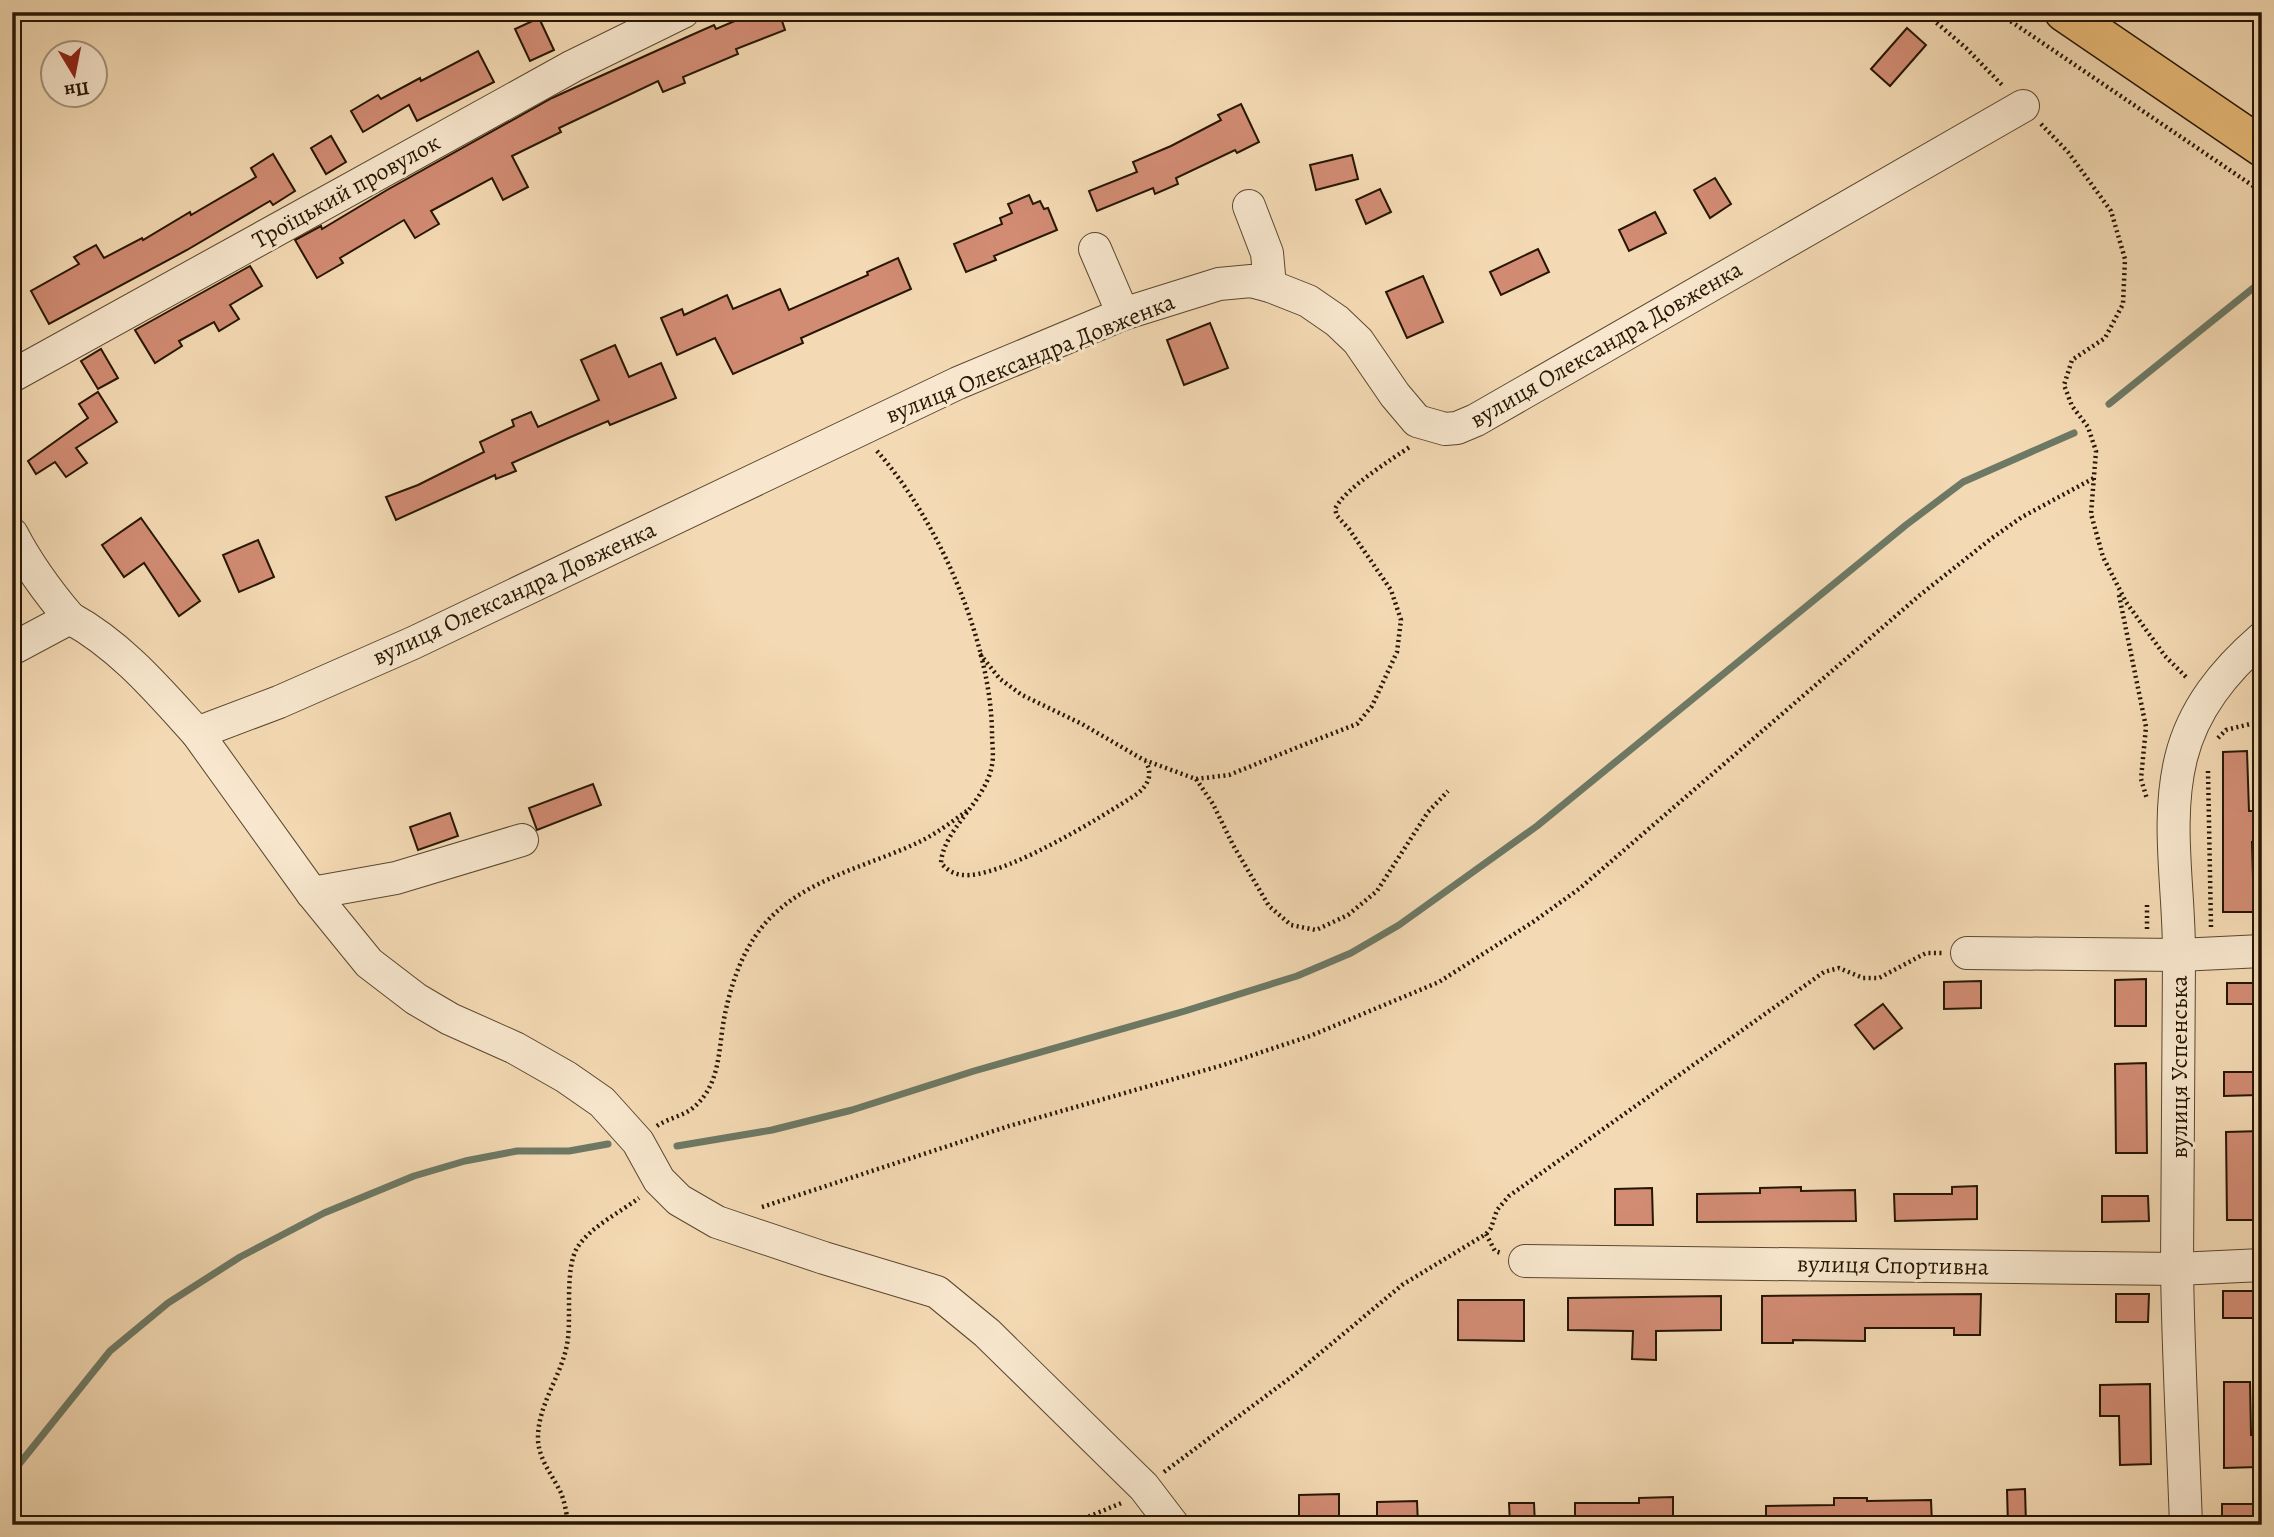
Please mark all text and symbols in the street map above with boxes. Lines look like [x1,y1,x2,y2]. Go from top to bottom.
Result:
north arrow [38,38,108,108]
text: Пн [62,75,91,105]
street label: Троїцький провулок [246,126,446,256]
street label: вулиця Олександра Довженка [1464,253,1748,435]
street label: вулиця Олександра Довженка [881,285,1179,431]
street label: вулиця Олександра Довженка [367,513,661,673]
street label: вулиця Успенська [2163,976,2195,1158]
street label: вулиця Спортивна [1797,1247,1989,1283]

